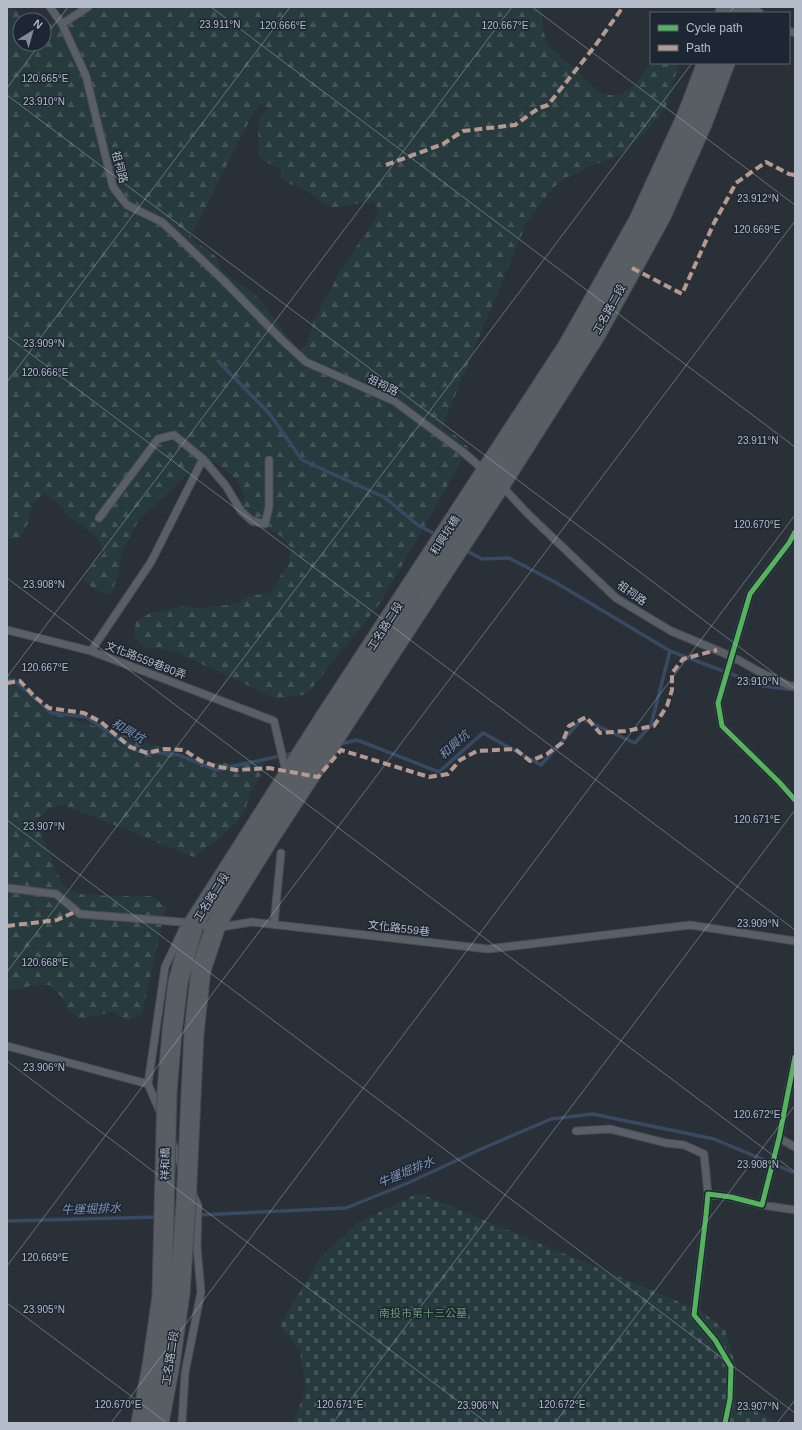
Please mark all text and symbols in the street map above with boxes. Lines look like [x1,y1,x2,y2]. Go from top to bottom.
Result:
north arrow [12,12,52,52]
legend [650,12,790,64]
text: N [31,17,45,31]
text: 23.911°N [199,19,241,30]
text: 120.666°E [260,20,307,31]
text: 120.667°E [482,20,529,31]
text: Cycle path [686,21,743,35]
text: Path [686,41,711,55]
text: 120.665°E [22,73,69,84]
text: 23.910°N [23,96,65,107]
street label: 祖祠路 [110,150,130,184]
text: 23.912°N [737,193,779,204]
text: 120.669°E [734,224,781,235]
street label: 工名路二段 [590,282,628,336]
text: 23.909°N [23,338,65,349]
text: 120.666°E [22,367,69,378]
street label: 祖祠路 [366,372,400,398]
text: 23.911°N [737,435,779,446]
street label: 和興坑橋 [428,513,462,557]
text: 120.670°E [734,519,781,530]
text: 23.908°N [23,579,65,590]
street label: 祖祠路 [615,579,649,607]
street label: 工名路二段 [365,600,405,652]
street label: 文化路559巷80弄 [104,639,188,681]
text: 120.667°E [22,662,69,673]
text: 23.910°N [737,676,779,687]
water label: 和興坑 [109,716,149,747]
water label: 和興坑 [436,726,474,762]
text: 120.671°E [734,814,781,825]
text: 23.907°N [23,821,65,832]
street label: 工名路二段 [191,870,231,924]
street label: 文化路559巷 [367,918,431,938]
text: 23.909°N [737,918,779,929]
text: 120.668°E [22,957,69,968]
text: 23.906°N [23,1062,65,1073]
text: 120.672°E [734,1109,781,1120]
street label: 祥和橋 [159,1147,171,1181]
water label: 牛運堀排水 [376,1153,437,1190]
text: 23.908°N [737,1159,779,1170]
water label: 牛運堀排水 [61,1201,122,1217]
text: 120.669°E [22,1252,69,1263]
text: 23.905°N [23,1304,65,1315]
park label: 南投市第十三公墓 [379,1307,467,1319]
street label: 工名路二段 [160,1330,180,1386]
text: 120.670°E [95,1399,142,1410]
text: 120.671°E [317,1399,364,1410]
text: 120.672°E [539,1399,586,1410]
text: 23.906°N [457,1400,499,1411]
text: 23.907°N [737,1401,779,1412]

